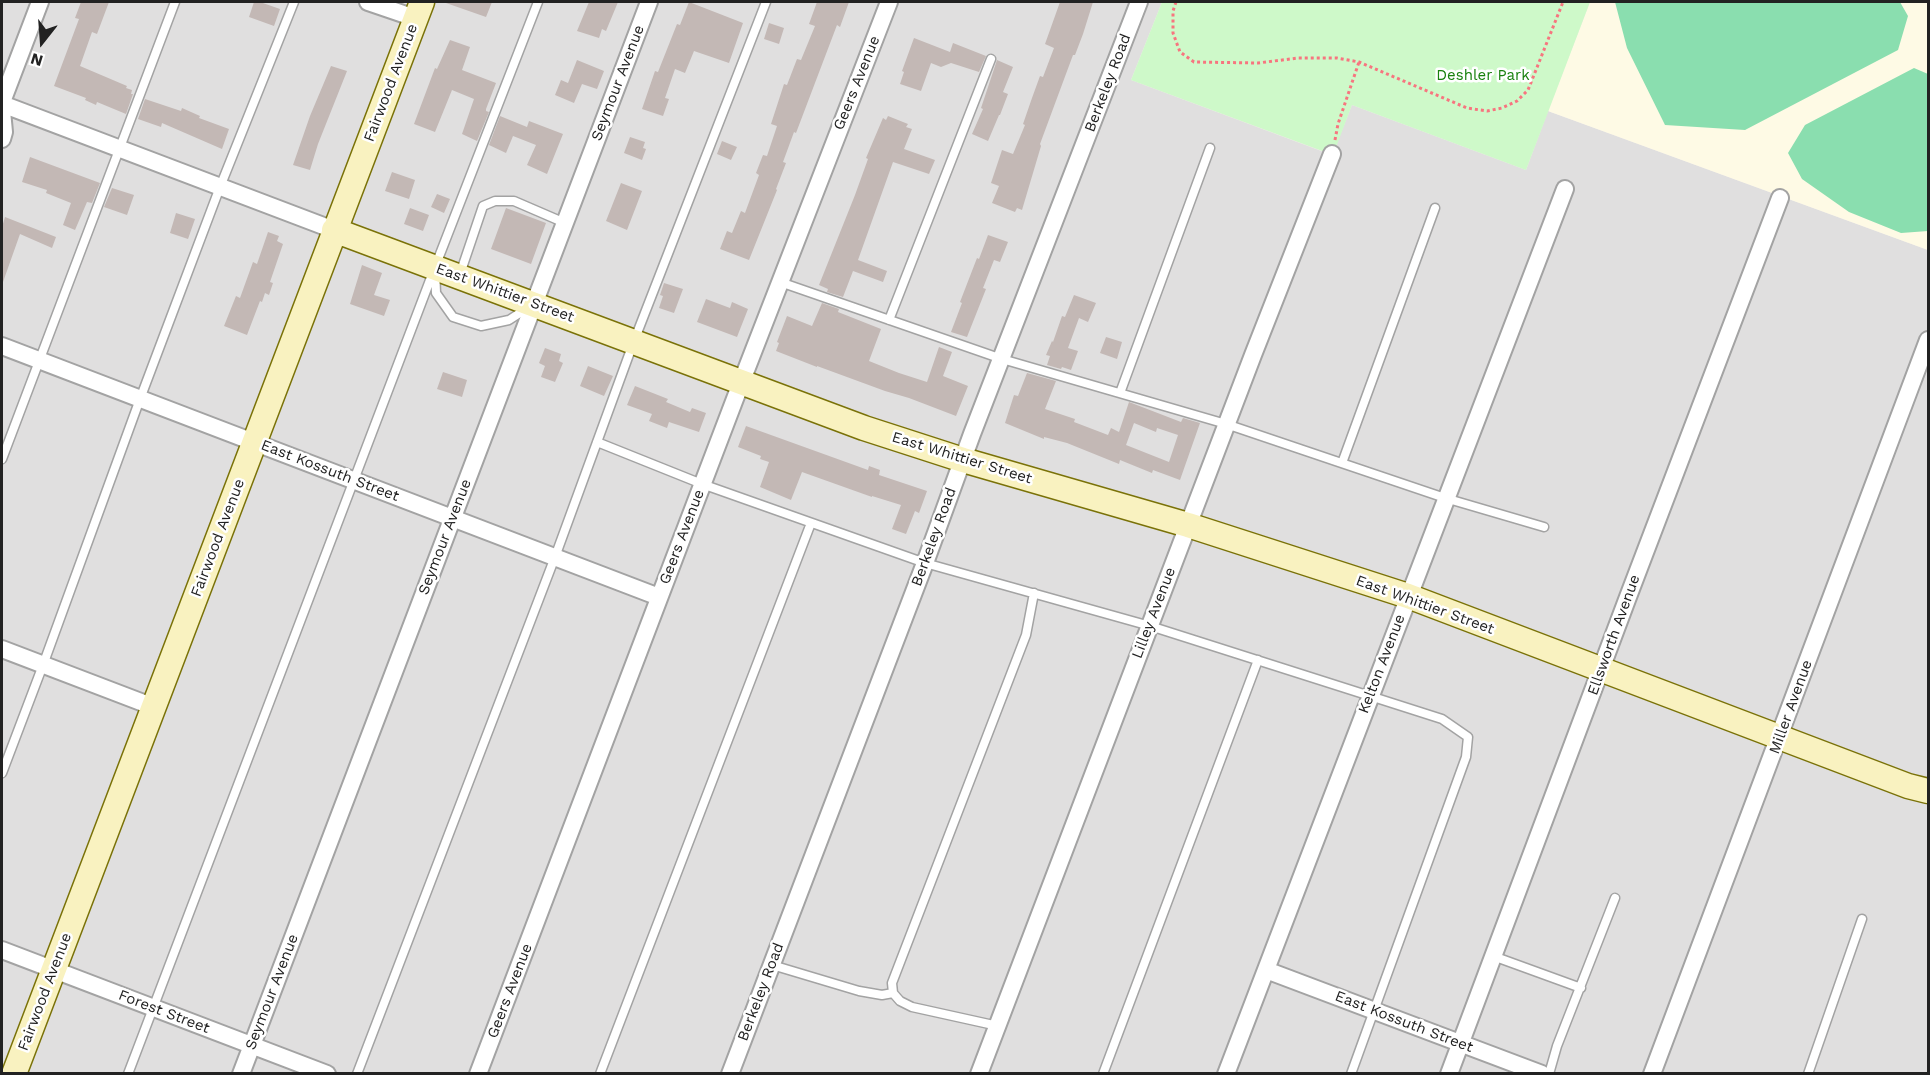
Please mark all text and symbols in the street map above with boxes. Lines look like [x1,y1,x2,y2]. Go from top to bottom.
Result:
north arrow [12,12,72,72]
street label: Fairwood Avenue [360,21,422,145]
street label: Seymour Avenue [588,23,648,143]
street label: Berkeley Road [1081,31,1135,135]
street label: Geers Avenue [830,33,884,133]
text: N [28,49,45,71]
park label: Deshler Park [1436,67,1530,85]
street label: East Whittier Street [433,260,577,326]
street label: East Whittier Street [890,428,1034,488]
street label: East Kossuth Street [258,436,402,506]
street label: Fairwood Avenue [187,476,249,600]
street label: Seymour Avenue [415,477,475,597]
street label: Berkeley Road [908,485,960,589]
street label: Geers Avenue [656,487,708,587]
street label: Lilley Avenue [1128,565,1180,661]
street label: East Whittier Street [1353,572,1497,638]
street label: Ellsworth Avenue [1584,572,1644,698]
street label: Kelton Avenue [1355,612,1409,716]
street label: Miller Avenue [1766,657,1816,757]
street label: Fairwood Avenue [14,930,76,1054]
street label: Seymour Avenue [242,932,302,1052]
street label: Berkeley Road [734,940,788,1044]
street label: Geers Avenue [484,941,536,1041]
street label: Forest Street [116,986,212,1038]
street label: East Kossuth Street [1332,987,1476,1057]

